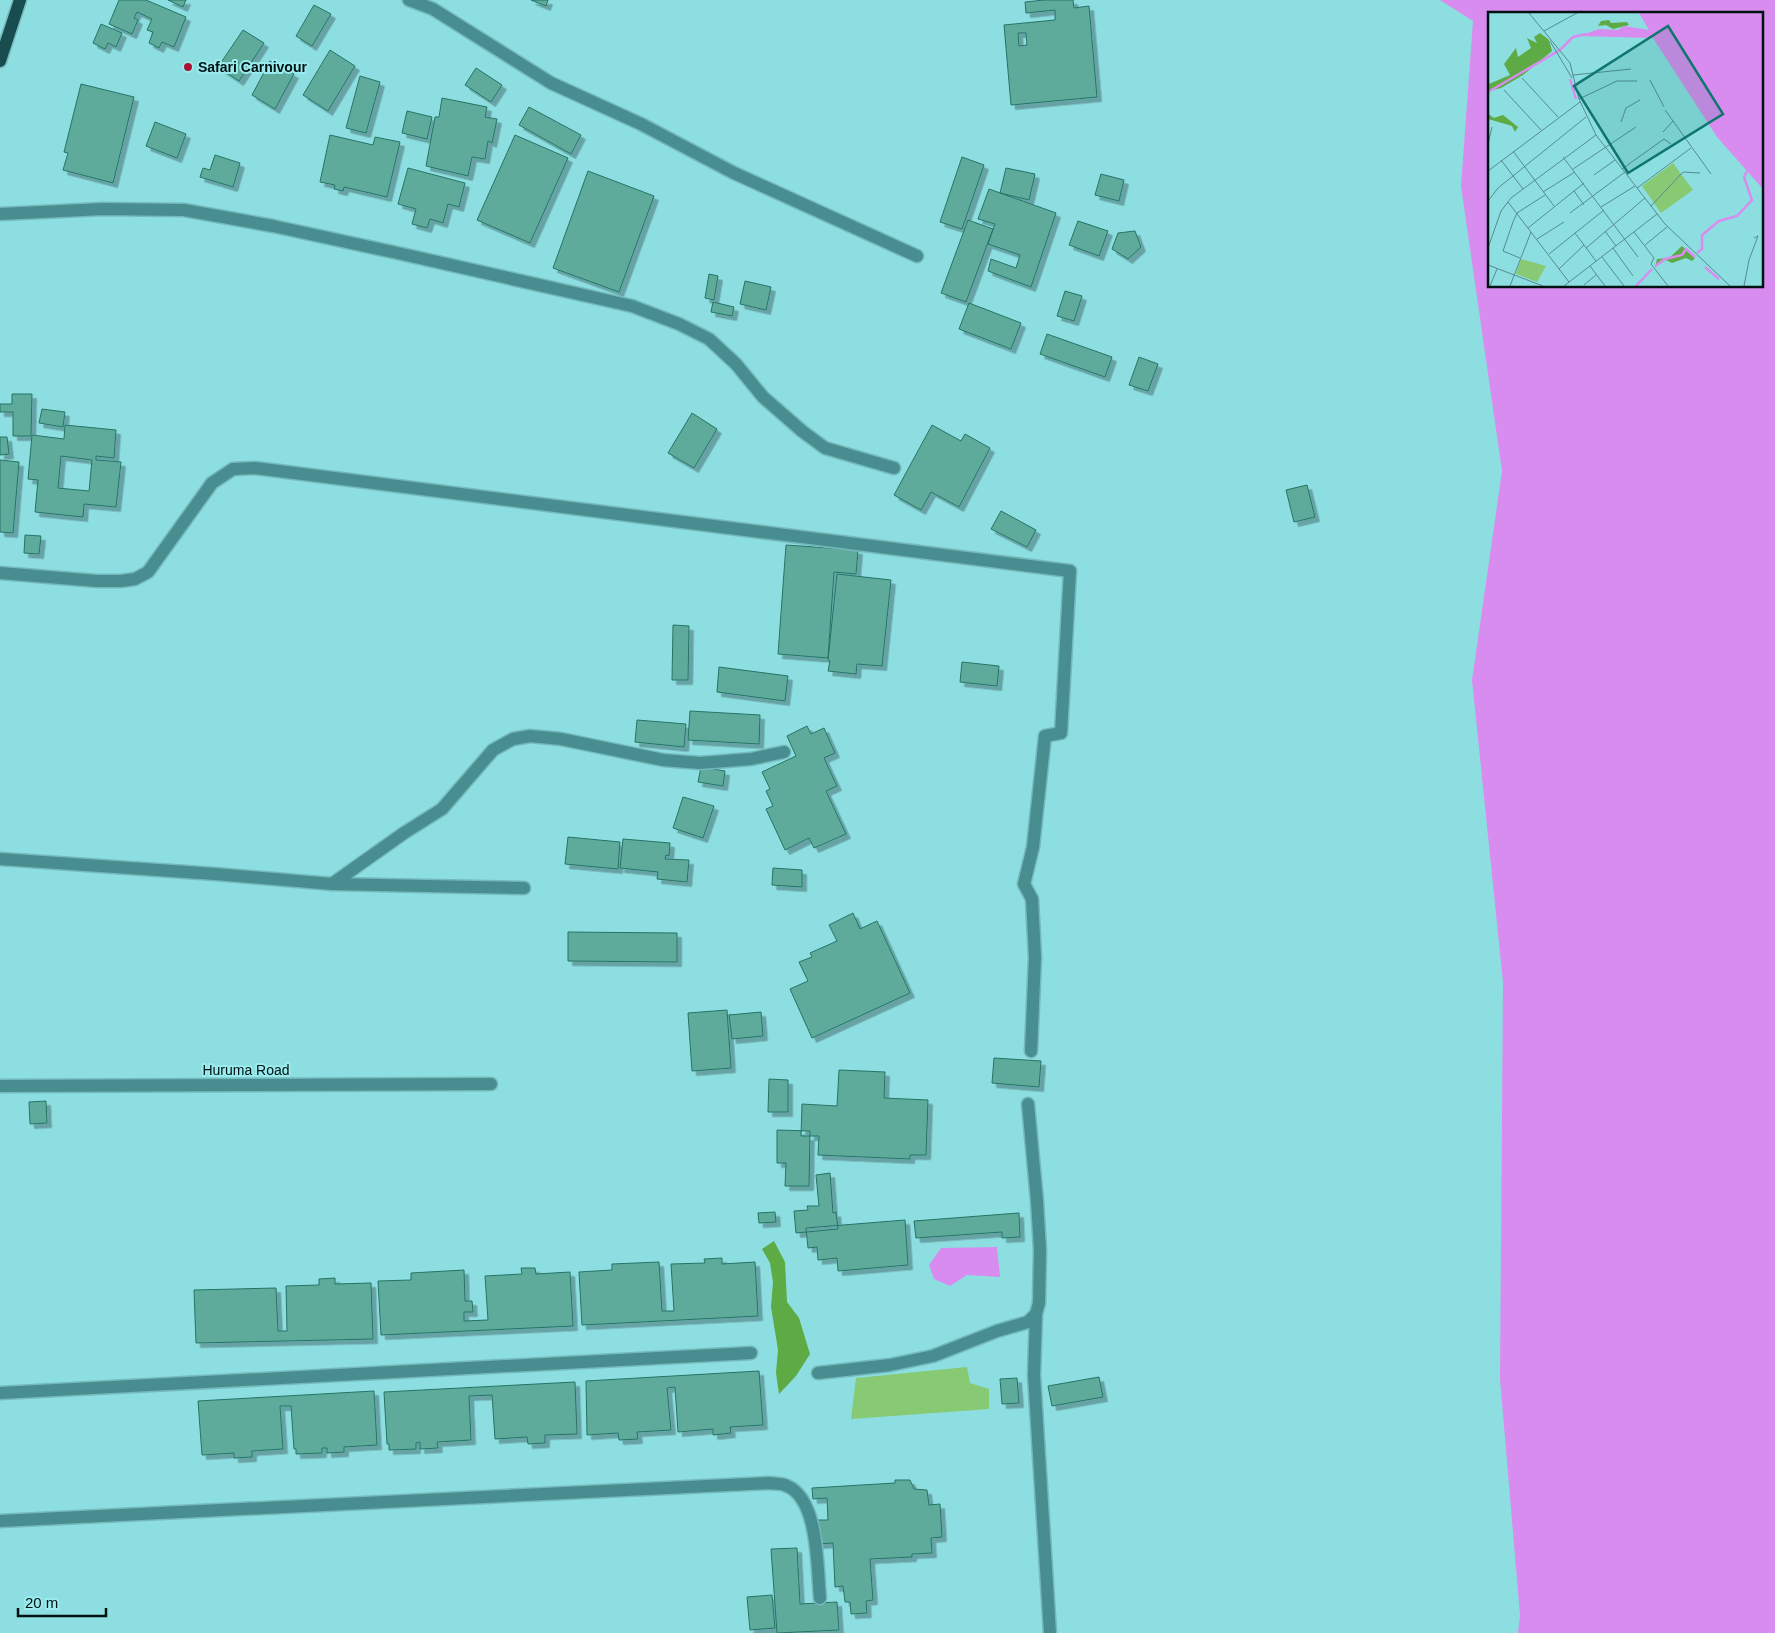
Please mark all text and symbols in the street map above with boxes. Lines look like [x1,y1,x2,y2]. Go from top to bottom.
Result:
inset map [1488,12,1762,288]
place label: Safari Carnivour [198,59,307,75]
marker: Safari Carnivour [182,61,194,73]
street label: Huruma Road [202,1062,290,1078]
scale bar [18,1586,105,1618]
text: 20 m [25,1594,58,1611]

